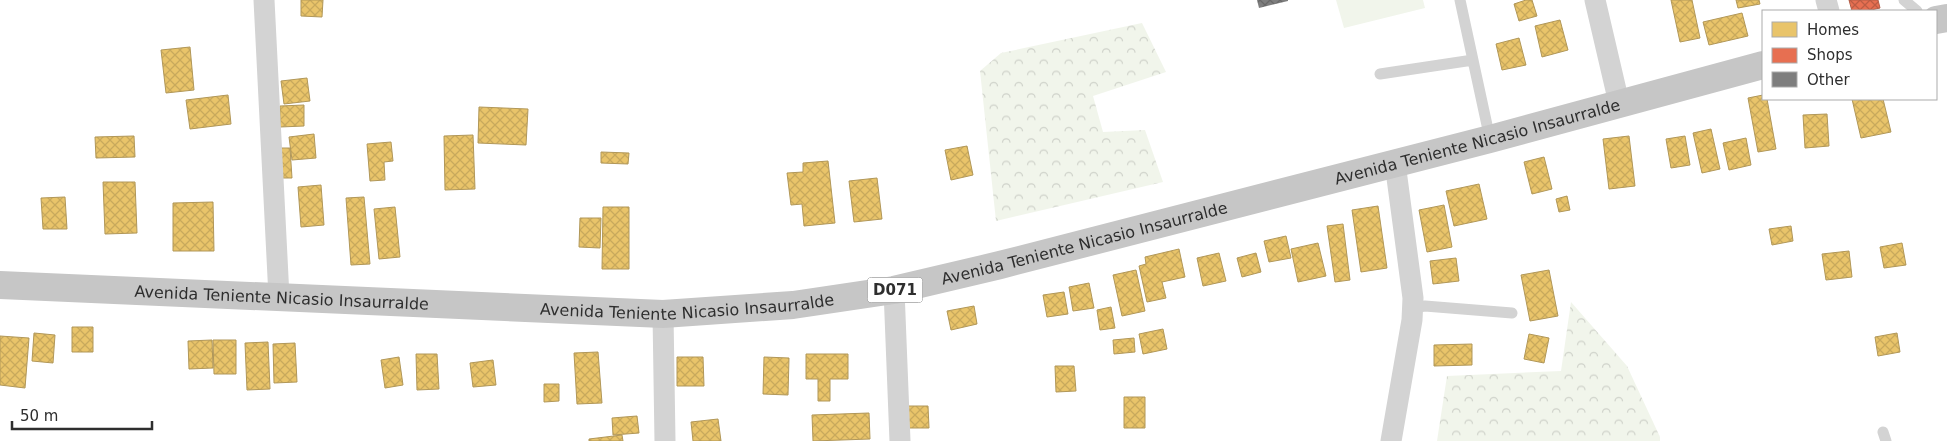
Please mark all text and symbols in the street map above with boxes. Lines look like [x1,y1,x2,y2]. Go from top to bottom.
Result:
legend [1762,10,1937,100]
text: Homes [1807,21,1859,39]
text: Shops [1807,46,1853,64]
text: Other [1807,71,1850,89]
street label: Avenida Teniente Nicasio Insaurralde [1333,95,1622,189]
street label: Avenida Teniente Nicasio Insaurralde [939,198,1229,289]
road number: D071 [868,278,922,302]
street label: Avenida Teniente Nicasio Insaurralde [134,282,429,314]
street label: Avenida Teniente Nicasio Insaurralde [540,290,835,324]
scale bar [12,398,152,430]
text: 50 m [20,407,58,425]

